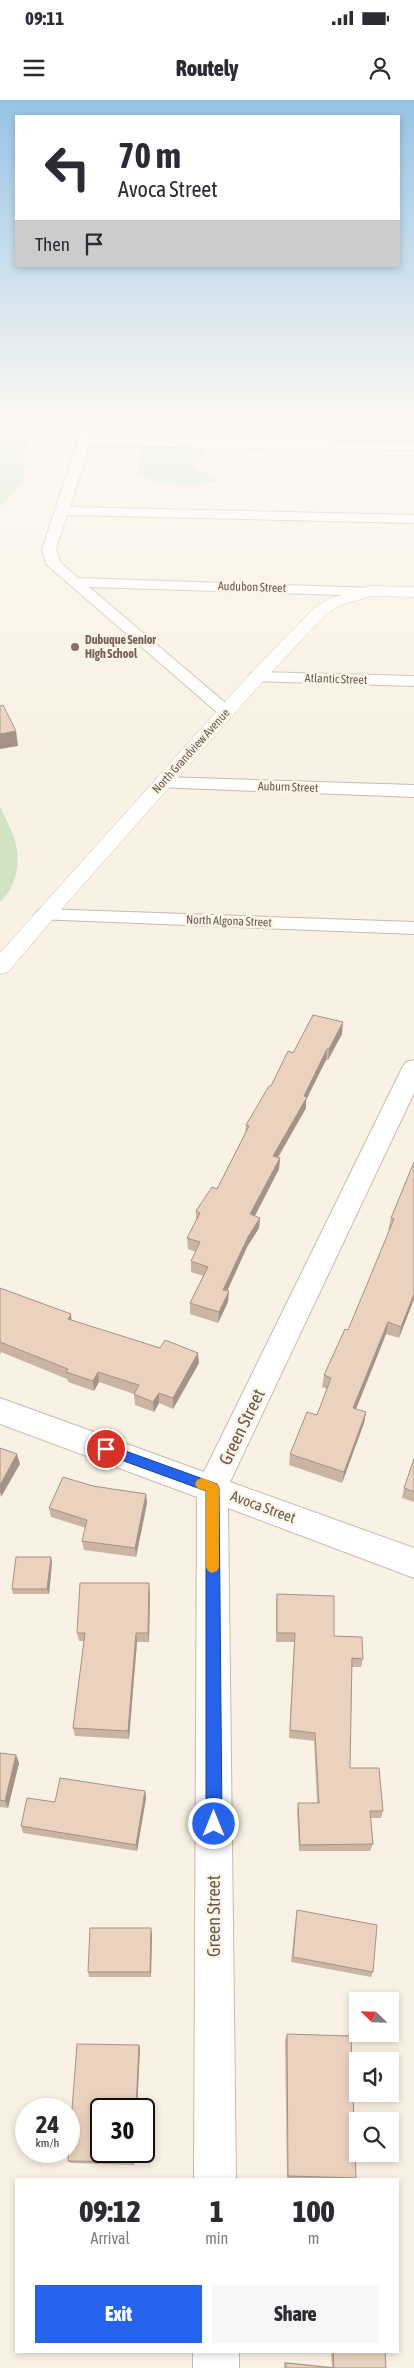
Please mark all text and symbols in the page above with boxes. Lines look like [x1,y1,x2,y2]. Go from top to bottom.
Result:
text: 09:11 [25,7,64,29]
icon: menu [20,54,48,82]
icon: person [366,54,394,82]
text: Routely [176,55,238,81]
icon: left [35,135,100,200]
text: 70 m [118,135,181,175]
text: Avoca Street [118,176,218,202]
icon: arrive [80,230,108,258]
text: Then [35,233,70,255]
street label: Audubon Street [218,579,287,595]
place label: Dubuque Senior High School [85,633,156,661]
marker: Dubuque Senior High School [69,641,81,653]
street label: Atlantic Street [305,671,368,687]
street label: North Grandview Avenue [149,706,233,796]
street label: Auburn Street [258,779,319,795]
street label: North Algona Street [186,913,273,930]
street label: Green Street [214,1385,269,1468]
pin [85,1428,127,1470]
icon: arrive [92,1435,120,1463]
street label: Avoca Street [228,1487,298,1526]
position arrow [187,1797,239,1849]
street label: Green Street [203,1875,224,1957]
north arrow [349,1992,399,2042]
map controls [349,1992,399,2162]
button: sound [349,2052,399,2102]
speed limit sign: 30 [90,2098,155,2163]
text: 24 [36,2110,59,2138]
button: search [349,2112,399,2162]
text: km/h [36,2136,59,2150]
text: 09:12 [79,2194,141,2228]
text: 1 [210,2194,224,2228]
text: 100 [292,2194,335,2228]
text: Arrival [91,2229,130,2247]
text: min [205,2229,228,2247]
text: m [308,2229,319,2247]
button: Exit [35,2285,202,2343]
button: Share [212,2285,379,2343]

